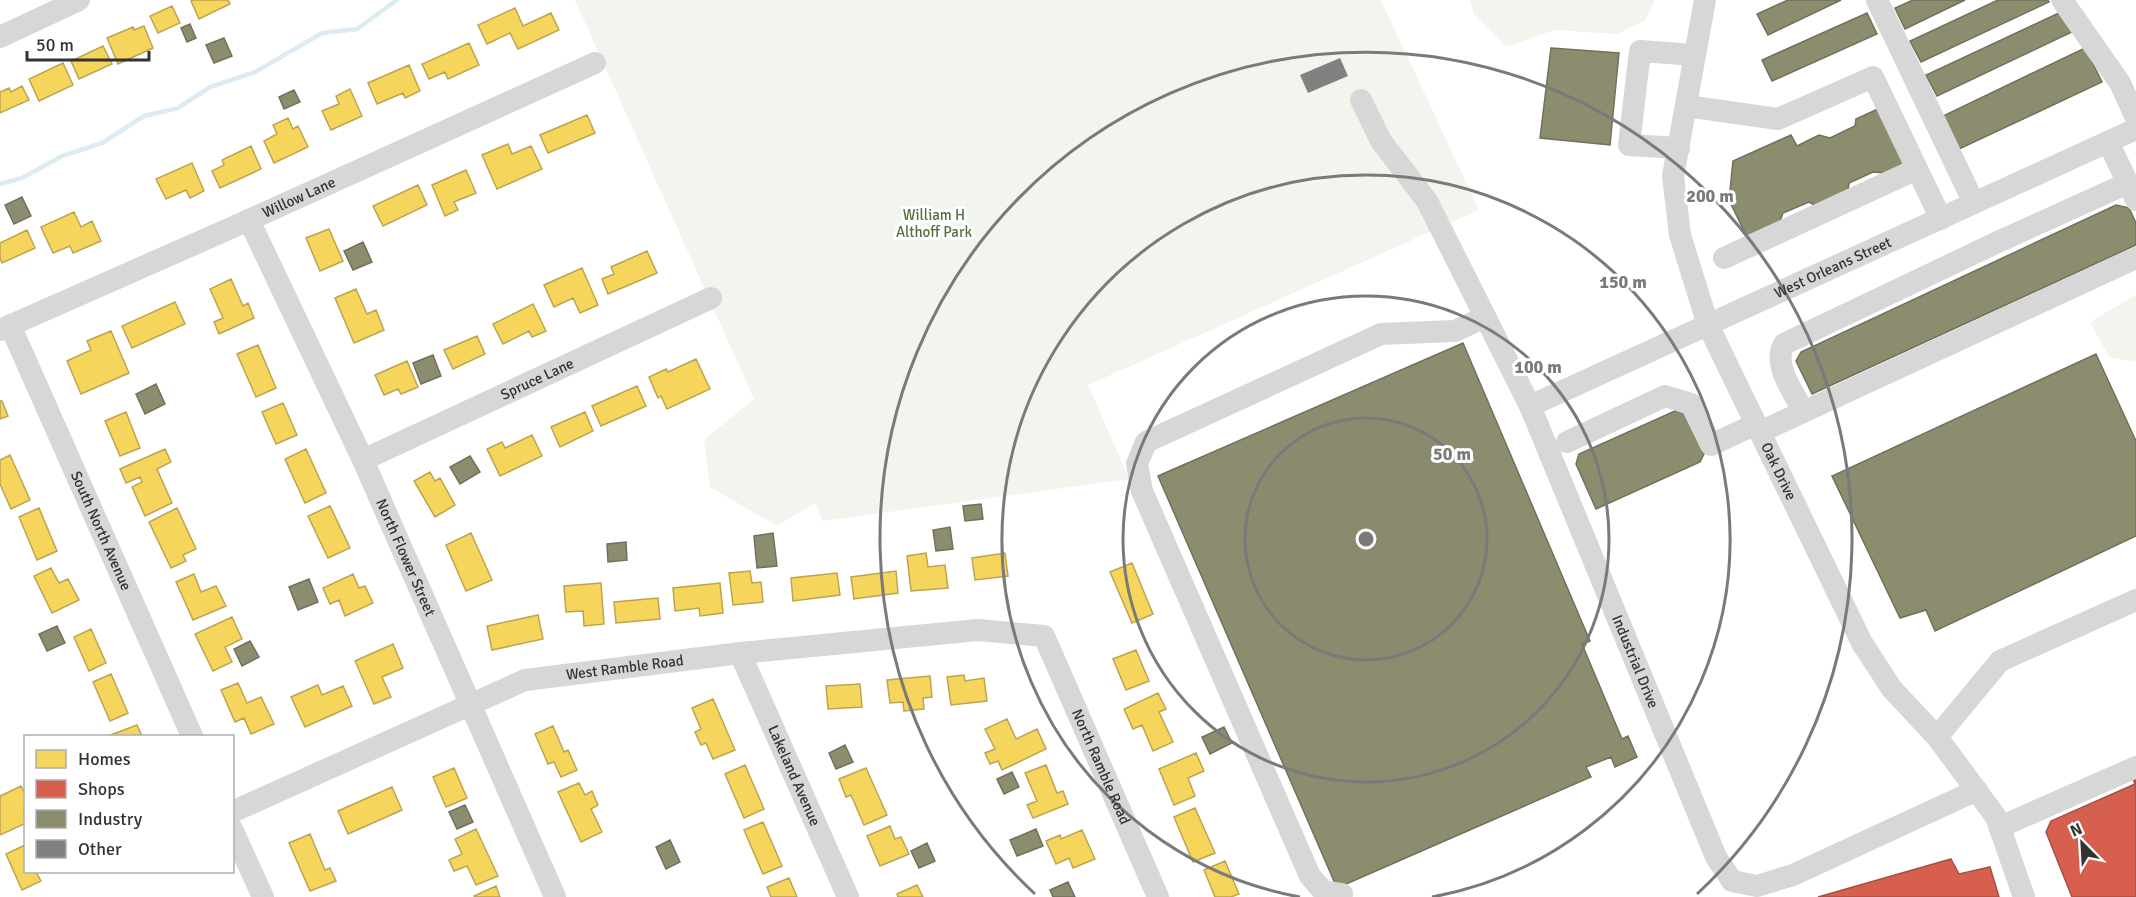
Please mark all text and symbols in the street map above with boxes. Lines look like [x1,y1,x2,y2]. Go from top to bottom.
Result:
scale bar [27,24,148,62]
text: 50 m [36,34,74,56]
street label: Willow Lane [260,173,338,222]
text: 200 m [1686,185,1734,207]
park label: William H Althoff Park [896,206,972,241]
street label: West Orleans Street [1771,233,1894,302]
text: 150 m [1599,271,1647,293]
street label: Spruce Lane [498,354,577,404]
text: 100 m [1514,356,1562,378]
street label: Oak Drive [1757,440,1800,503]
text: 50 m [1433,443,1471,465]
street label: South North Avenue [67,468,135,593]
street label: North Flower Street [372,496,439,619]
centre of rings [1356,529,1376,549]
street label: Industrial Drive [1608,612,1663,711]
street label: West Ramble Road [565,651,685,684]
street label: North Ramble Road [1068,706,1134,827]
street label: Lakeland Avenue [764,722,824,829]
legend [24,735,234,873]
text: Homes [78,748,131,770]
text: Shops [78,778,125,800]
text: Industry [78,808,143,830]
north arrow [2052,813,2112,873]
text: N [2067,819,2085,842]
text: Other [78,838,122,860]

